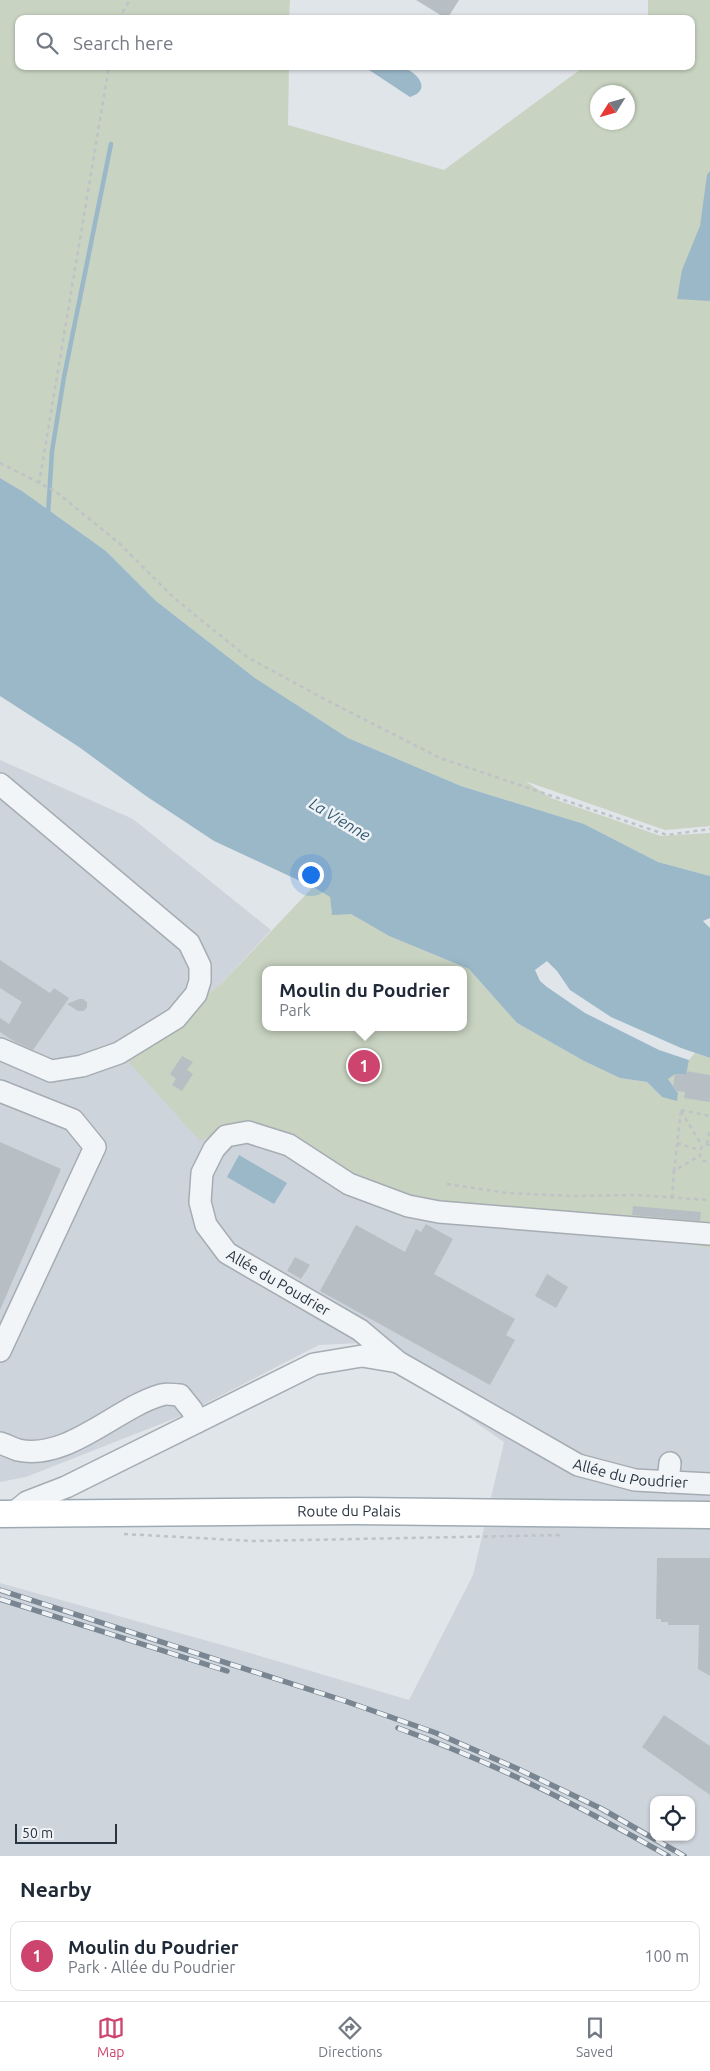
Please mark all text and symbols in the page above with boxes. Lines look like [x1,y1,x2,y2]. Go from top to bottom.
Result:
search box [15,15,695,70]
icon: search [33,29,61,57]
text: Search here [73,32,173,54]
north arrow [590,85,635,130]
water label: La Vienne [306,794,374,844]
your location [298,862,324,888]
popup [262,966,467,1031]
text: Moulin du Poudrier [279,979,450,1001]
text: Park [279,1001,311,1019]
pin: 1 [348,1047,380,1085]
street label: Allée du Poudrier [224,1246,334,1319]
street label: Allée du Poudrier [571,1455,689,1491]
street label: Route du Palais [297,1502,401,1520]
map controls [650,1796,695,1841]
button: locate [650,1796,695,1841]
scale bar [15,1821,118,1844]
text: 50 m [22,1825,53,1841]
text: Nearby [20,1877,91,1901]
text: Moulin du Poudrier [68,1936,239,1958]
text: 1 [32,1947,42,1965]
text: 100 m [644,1947,689,1965]
text: Park · Allée du Poudrier [68,1958,235,1976]
tab: Map [97,2014,125,2060]
tab: Directions [318,2014,382,2060]
tab: Saved [576,2014,613,2060]

